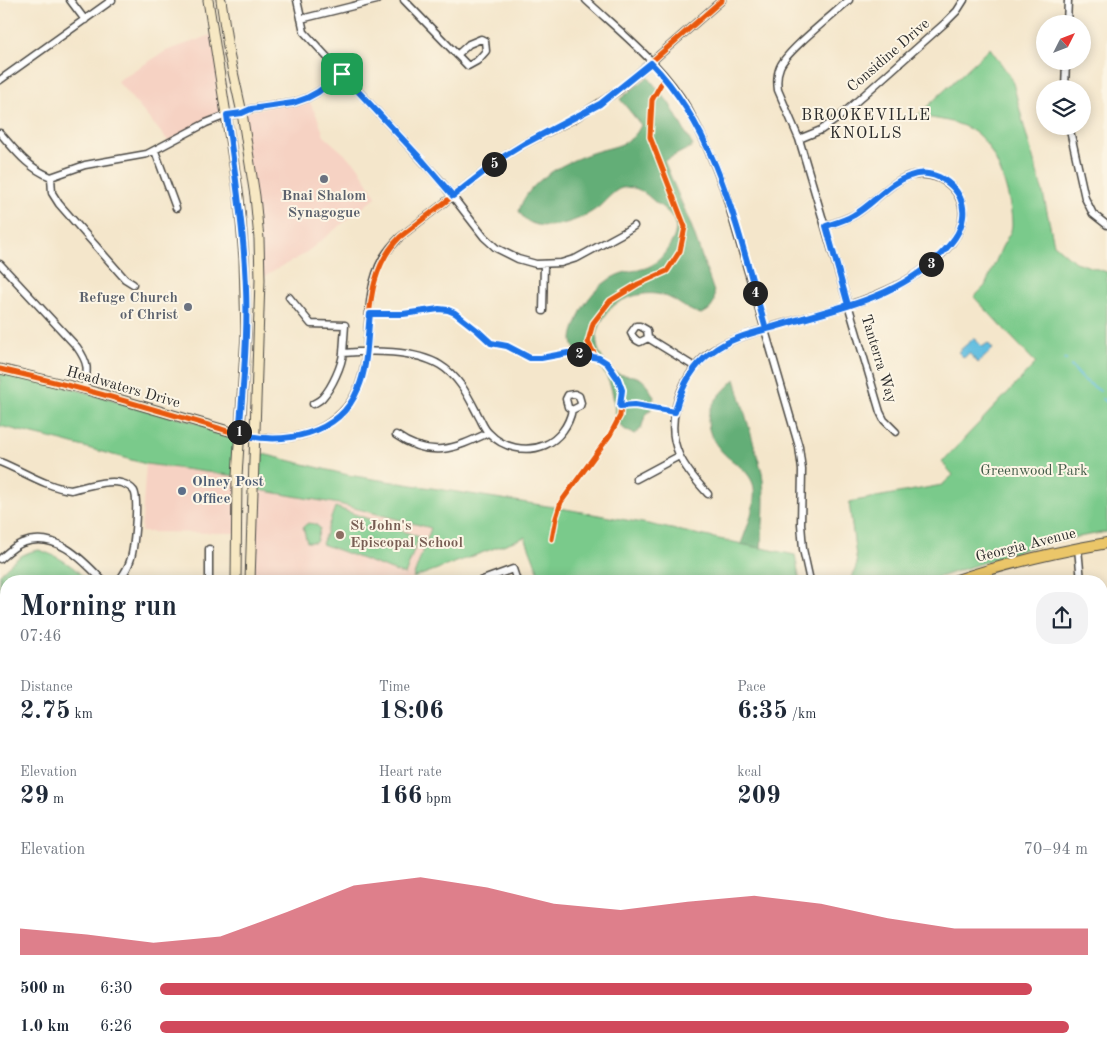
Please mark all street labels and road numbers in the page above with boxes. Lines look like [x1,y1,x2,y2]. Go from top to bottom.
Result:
street label: Considine Drive [845,16,933,96]
street label: Tanterra Way [857,313,899,405]
street label: Headwaters Drive [64,365,182,411]
street label: Georgia Avenue [974,526,1078,566]

